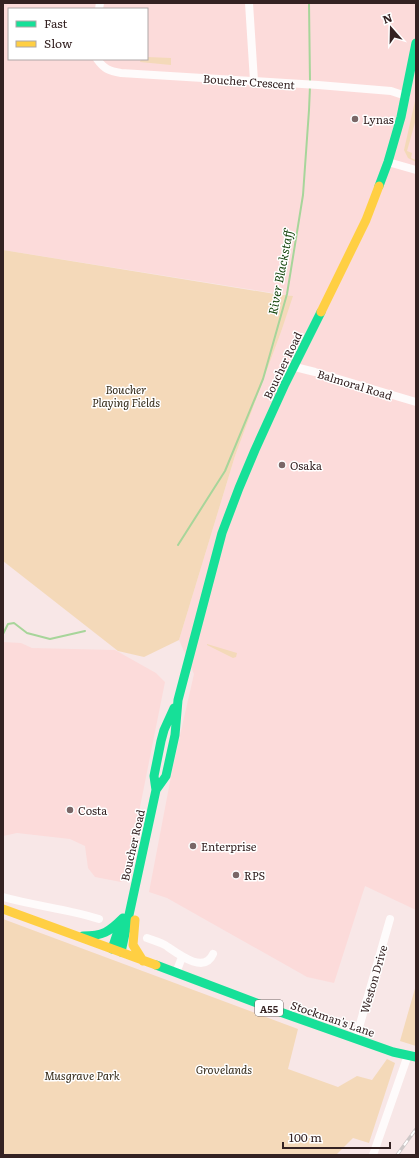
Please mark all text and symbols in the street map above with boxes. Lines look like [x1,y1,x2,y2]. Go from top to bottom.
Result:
legend [8,8,148,60]
north arrow [371,8,411,48]
text: N [380,9,394,27]
text: Fast [44,14,68,32]
text: Slow [44,34,73,52]
street label: Boucher Crescent [203,70,296,92]
place label: Lynas [363,111,394,127]
marker: Lynas [350,114,360,124]
water label: River Blackstaff [263,226,297,316]
street label: Boucher Road [259,328,305,401]
street label: Balmoral Road [316,365,395,403]
park label: Boucher Playing Fields [92,381,160,410]
place label: Osaka [290,457,322,473]
marker: Osaka [277,460,287,470]
place label: Costa [78,802,107,818]
marker: Costa [65,805,75,815]
street label: Boucher Road [116,807,148,882]
place label: Enterprise [201,838,257,854]
marker: Enterprise [188,841,198,851]
place label: RPS [244,867,265,883]
marker: RPS [231,870,241,880]
street label: Weston Drive [356,943,390,1015]
street label: Stockman's Lane [289,996,377,1040]
road number: A55 [255,1000,283,1016]
park label: Grovelands [196,1061,252,1077]
park label: Musgrave Park [44,1067,120,1083]
scale bar [283,1124,390,1150]
text: 100 m [289,1128,322,1146]

